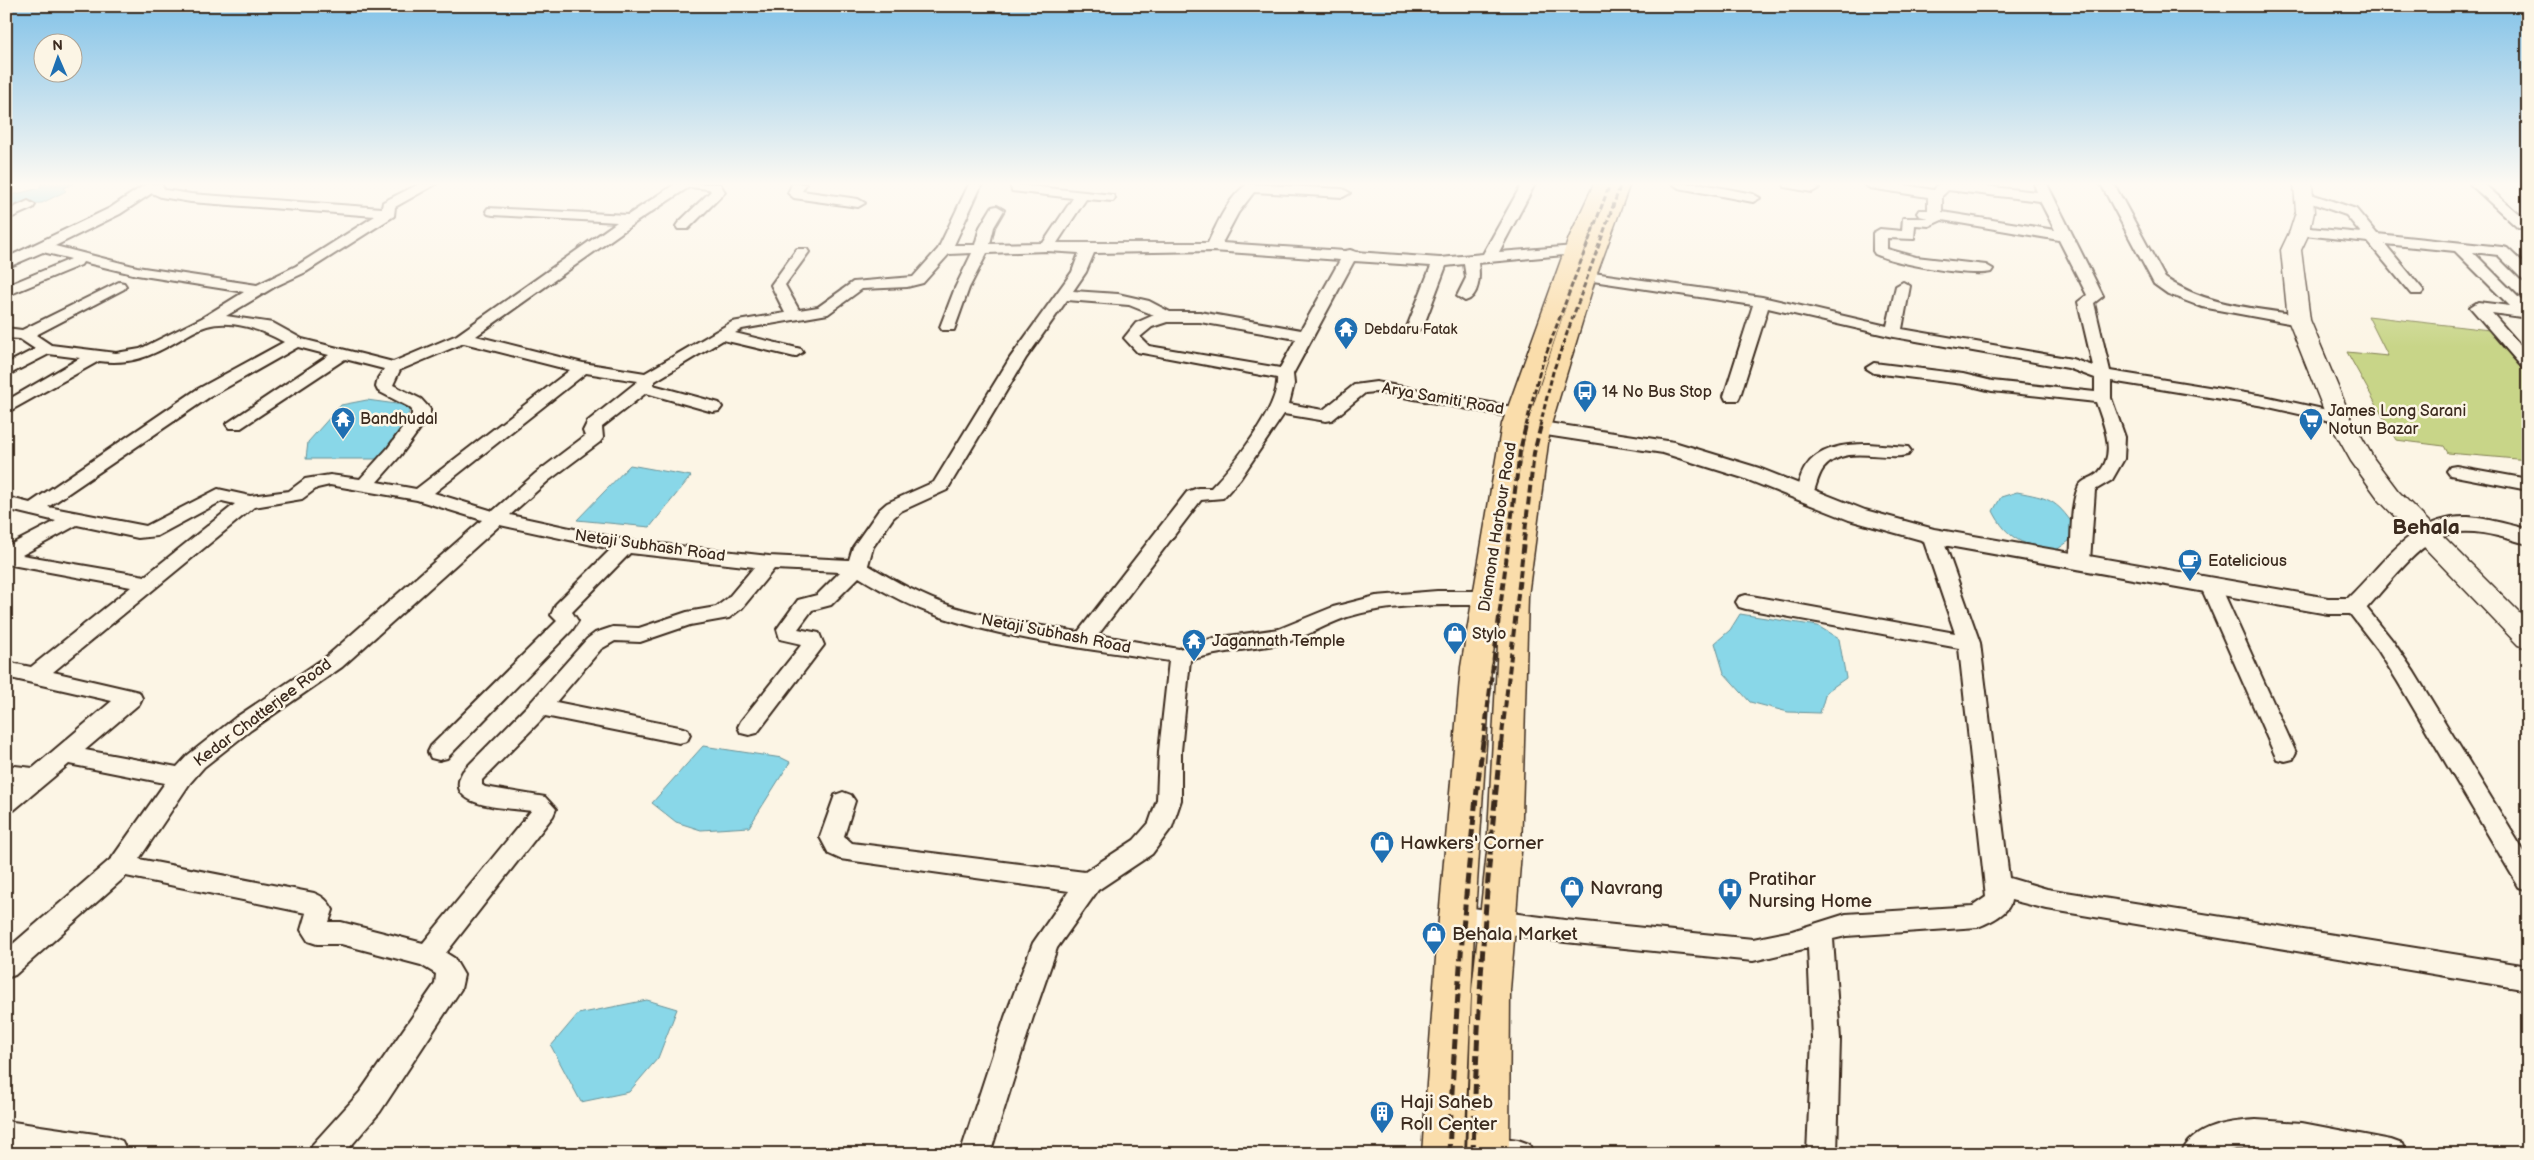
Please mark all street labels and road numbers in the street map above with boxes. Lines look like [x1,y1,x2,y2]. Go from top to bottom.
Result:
street label: Arya Samiti Road [1380,379,1506,419]
street label: Diamond Harbour Road [1475,441,1521,613]
street label: Netaji Subhash Road [573,526,727,566]
street label: Netaji Subhash Road [980,610,1132,658]
street label: Kedar Chatterjee Road [190,655,336,771]

